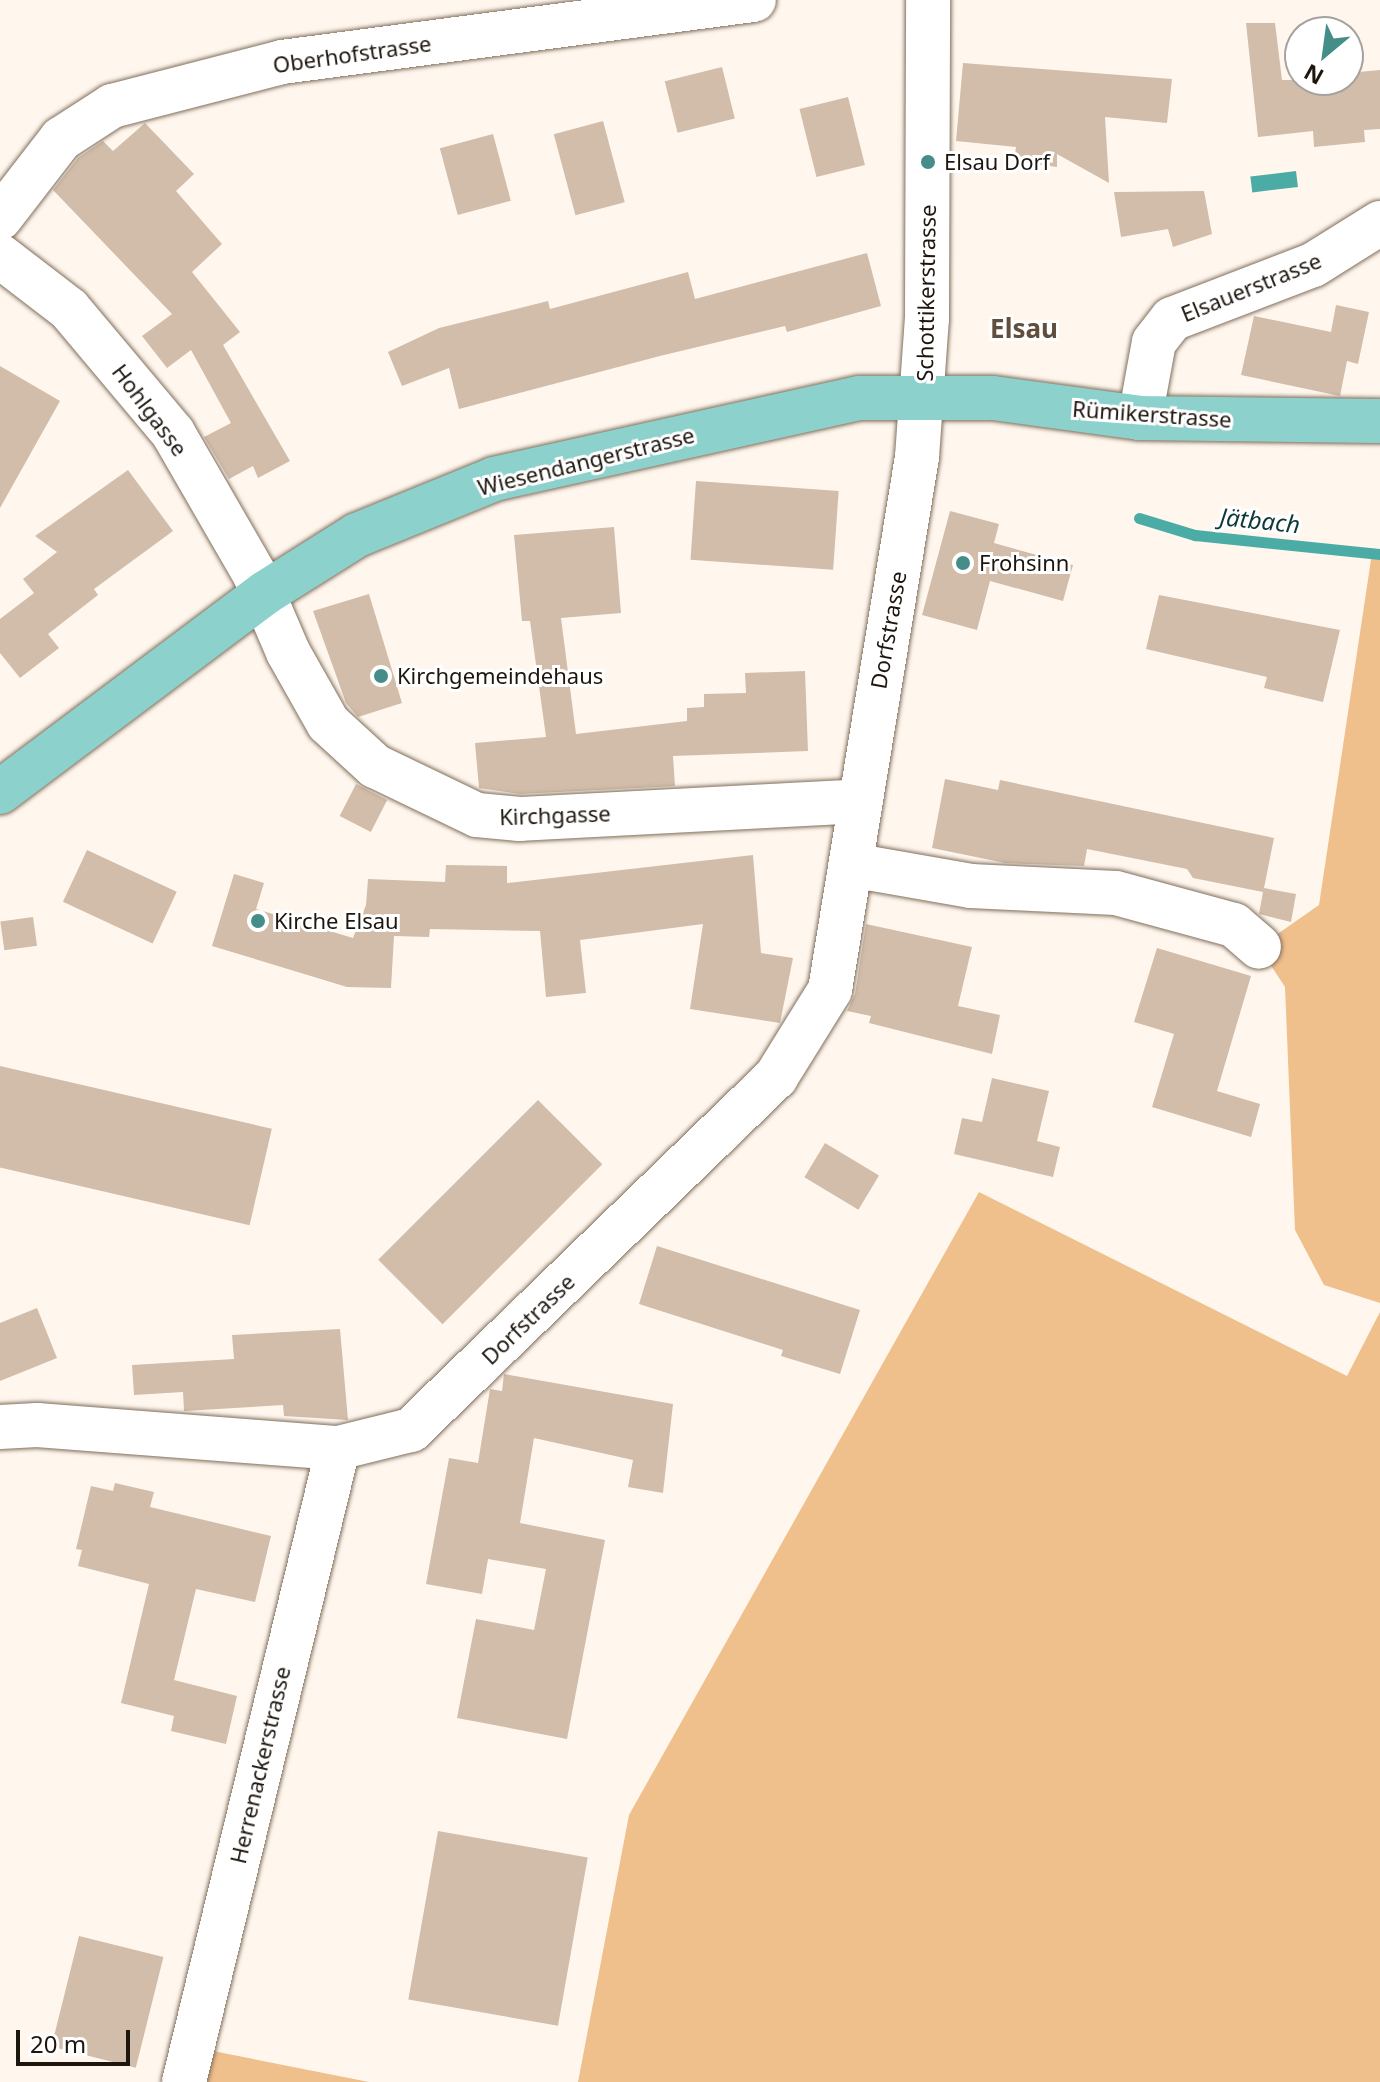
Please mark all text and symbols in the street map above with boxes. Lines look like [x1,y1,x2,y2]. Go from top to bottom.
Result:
north arrow [1284,16,1364,96]
street label: Oberhofstrasse [271,30,433,78]
text: N [1298,58,1328,93]
place label: Elsau Dorf [944,149,1050,175]
marker: Elsau Dorf [919,153,937,171]
street label: Schottikerstrasse [911,204,941,382]
street label: Elsauerstrasse [1177,247,1325,327]
district label: Elsau [990,313,1058,345]
street label: Hohlgasse [107,359,193,461]
street label: Rümikerstrasse [1071,395,1233,433]
street label: Wiesendangerstrasse [475,421,697,501]
water label: Jätbach [1218,501,1302,539]
place label: Frohsinn [979,550,1069,576]
marker: Frohsinn [954,554,972,572]
street label: Dorfstrasse [865,569,911,691]
place label: Kirchgemeindehaus [397,663,603,689]
marker: Kirchgemeindehaus [372,667,390,685]
street label: Kirchgasse [499,800,611,830]
place label: Kirche Elsau [274,908,399,934]
marker: Kirche Elsau [249,912,267,930]
street label: Dorfstrasse [476,1268,580,1370]
street label: Herrenackerstrasse [224,1664,296,1866]
scale bar [20,2014,134,2064]
text: 20 m [30,2027,86,2060]

